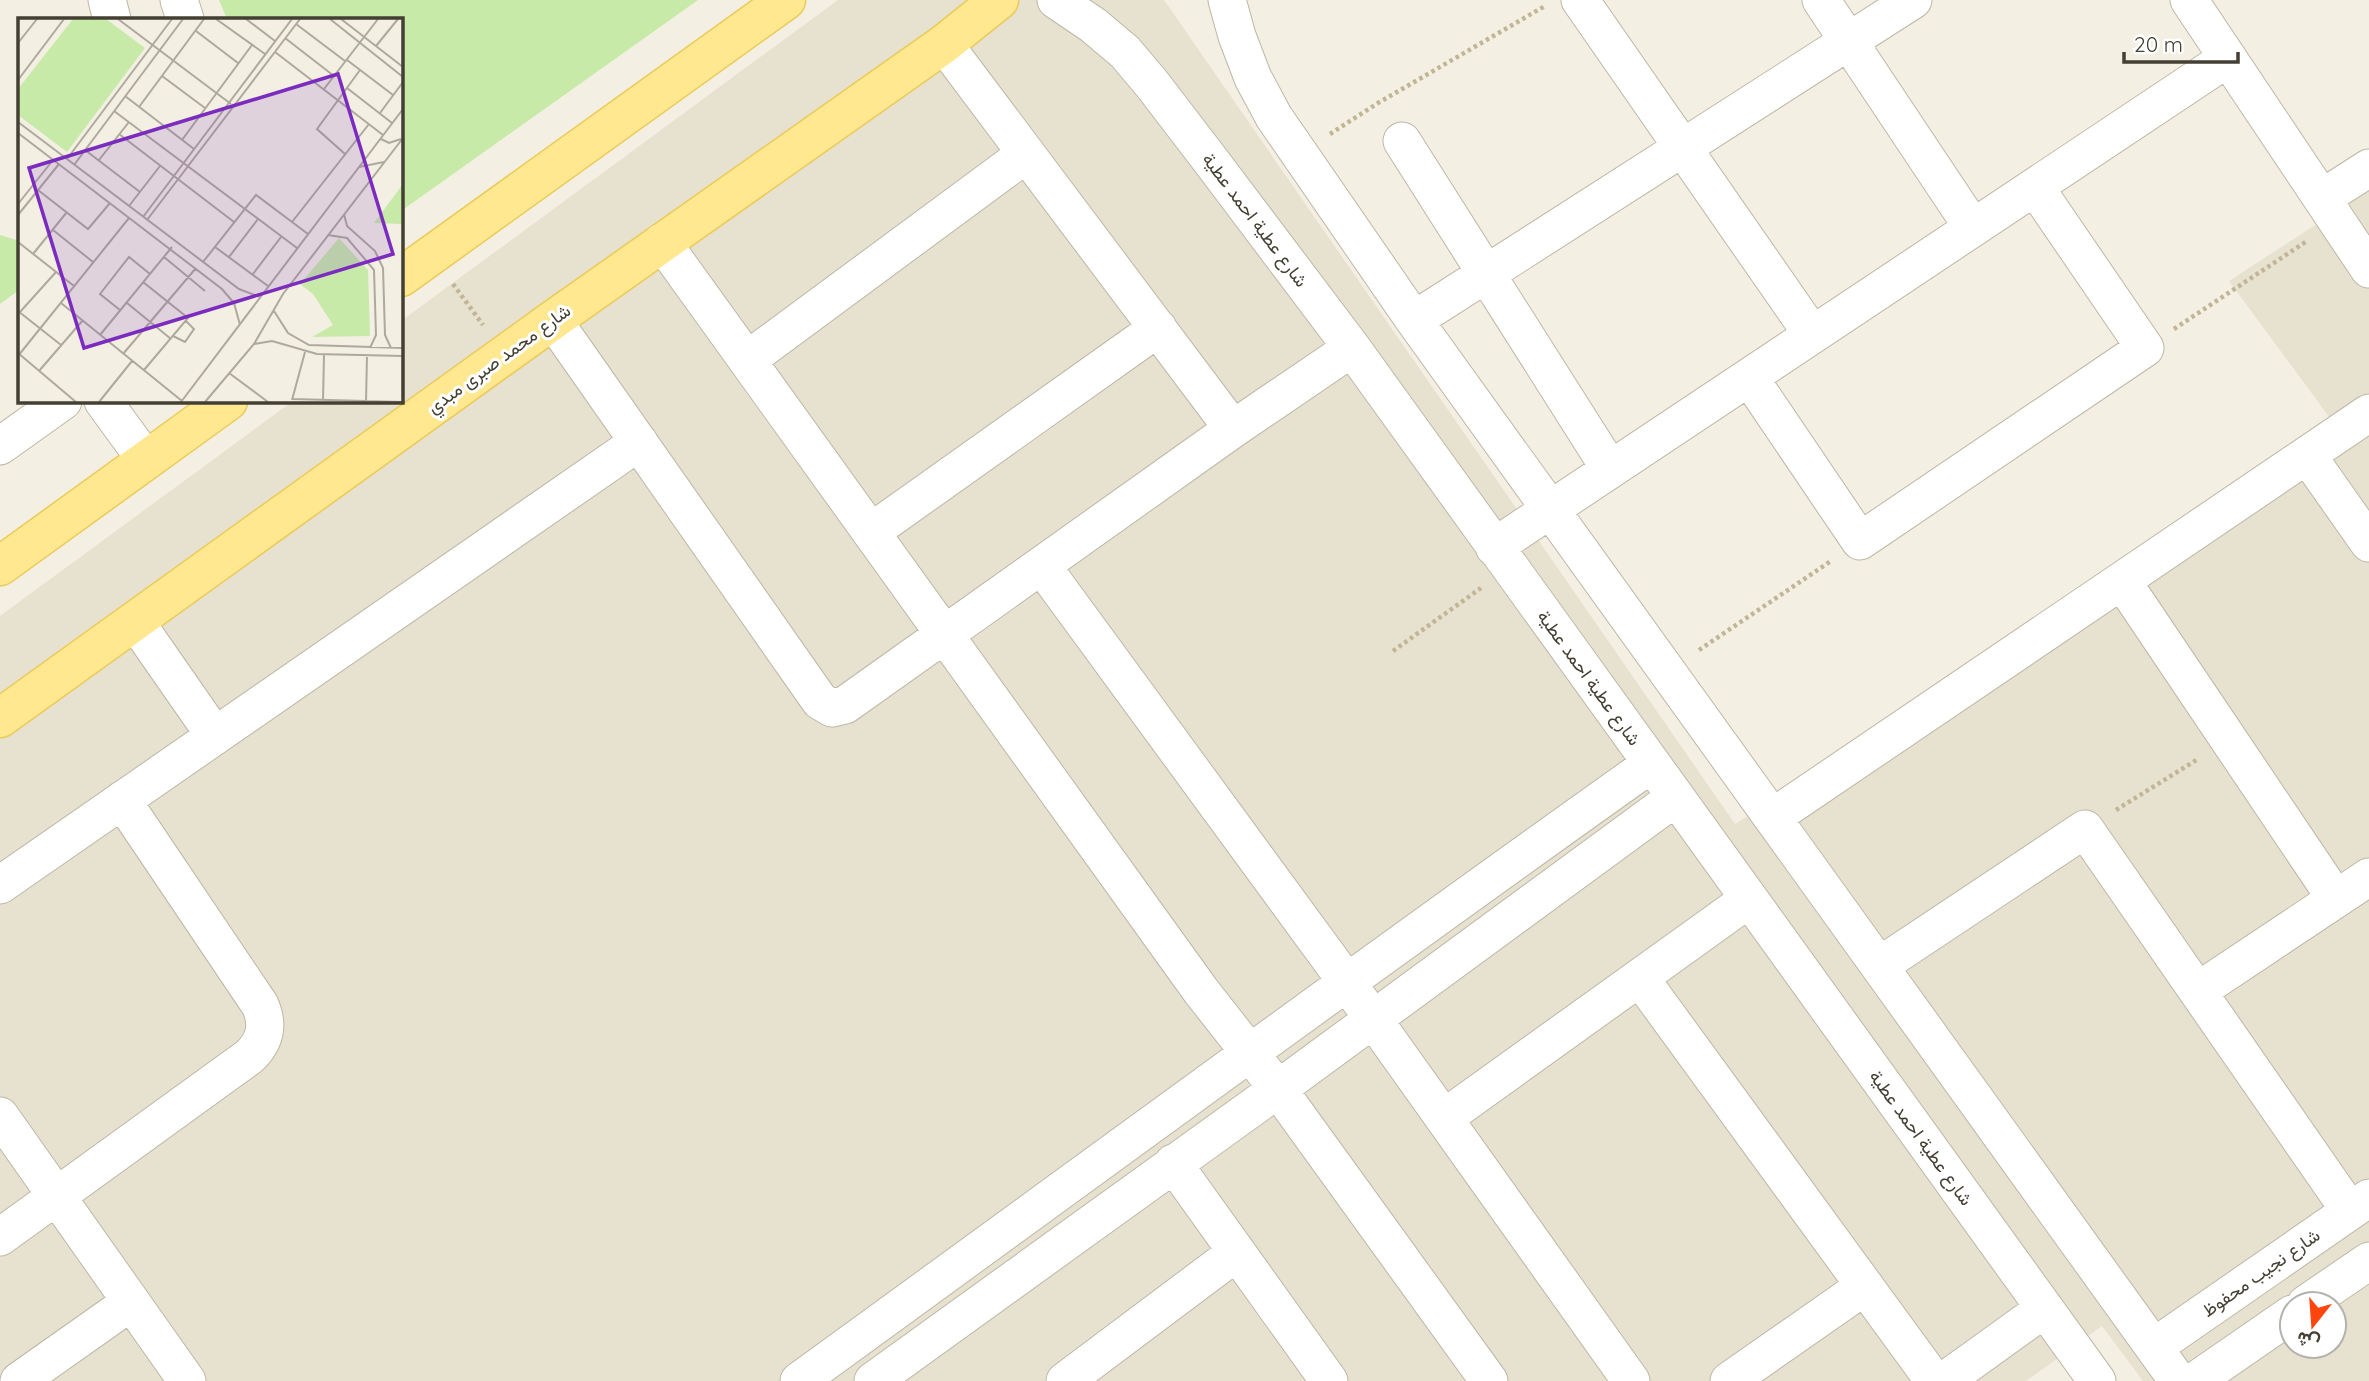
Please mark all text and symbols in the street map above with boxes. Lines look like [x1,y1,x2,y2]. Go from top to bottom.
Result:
inset map [18,18,402,402]
scale bar [2124,21,2238,65]
text: 20 m [2134,31,2183,57]
street label: شارع عطية احمد عطية [1197,148,1313,292]
street label: شارع محمد صبرى مبدي [422,299,577,422]
street label: شارع عطية احمد عطية [1532,605,1646,751]
street label: شارع عطية احمد عطية [1864,1065,1978,1211]
street label: شارع نجيب محفوظ [2197,1223,2325,1323]
north arrow [2278,1290,2348,1360]
text: ش [2293,1326,2322,1356]

